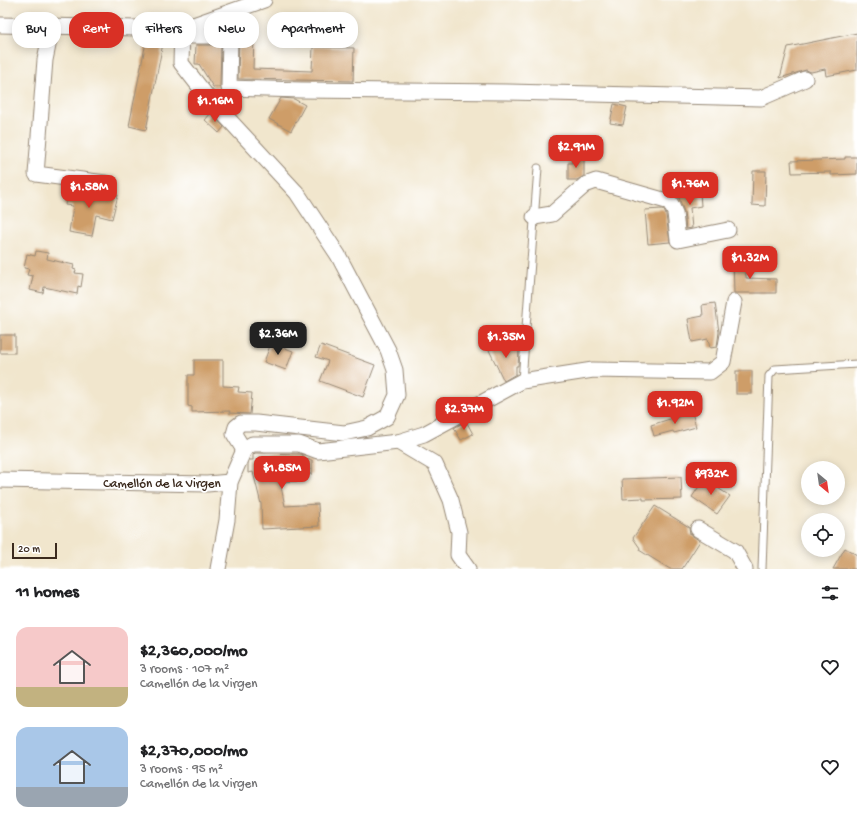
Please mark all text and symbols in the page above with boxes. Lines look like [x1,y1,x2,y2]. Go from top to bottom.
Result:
chip: Buy [12,12,61,48]
chip: Rent [69,12,124,48]
chip: Filters [132,12,196,48]
chip: New [204,12,259,48]
chip: Apartment [267,12,358,48]
pin: $1.16M [182,89,248,123]
text: $1.16M [197,94,233,109]
pin: $2.91M [543,135,609,169]
text: $2.91M [557,140,595,155]
pin: $1.76M [657,172,723,206]
pin: $1.58M [56,175,122,209]
text: $1.76M [671,177,709,192]
text: $1.58M [70,180,108,195]
pin: $1.32M [717,246,783,280]
text: $1.32M [731,251,769,266]
pin: $2.36M [245,322,311,356]
pin: $1.35M [473,325,539,359]
text: $2.36M [259,327,297,342]
text: $1.35M [487,330,525,345]
pin: $1.92M [642,391,708,425]
text: $1.92M [656,396,694,411]
pin: $2.37M [431,397,497,431]
text: $2.37M [445,402,483,417]
pin: $1.85M [249,456,315,490]
text: $1.85M [263,461,301,476]
north arrow [801,461,845,505]
map controls [801,461,845,557]
pin: $932K [683,462,739,496]
text: $932K [695,467,727,482]
street label: Camellón de la Virgen [103,477,222,492]
button: locate [801,513,845,557]
scale bar [12,541,57,560]
text: 20 m [18,544,40,556]
icon: filters [819,582,841,604]
text: 11 homes [16,583,79,603]
text: $2,360,000/mo [140,642,248,662]
icon: home [48,643,96,691]
icon: heart [819,656,841,678]
text: 3 rooms · 107 m² [140,662,229,677]
text: Camellón de la Virgen [140,677,257,692]
text: $2,370,000/mo [140,742,248,762]
icon: home [48,743,96,791]
icon: heart [819,756,841,778]
text: 3 rooms · 95 m² [140,762,223,777]
text: Camellón de la Virgen [140,777,257,792]

